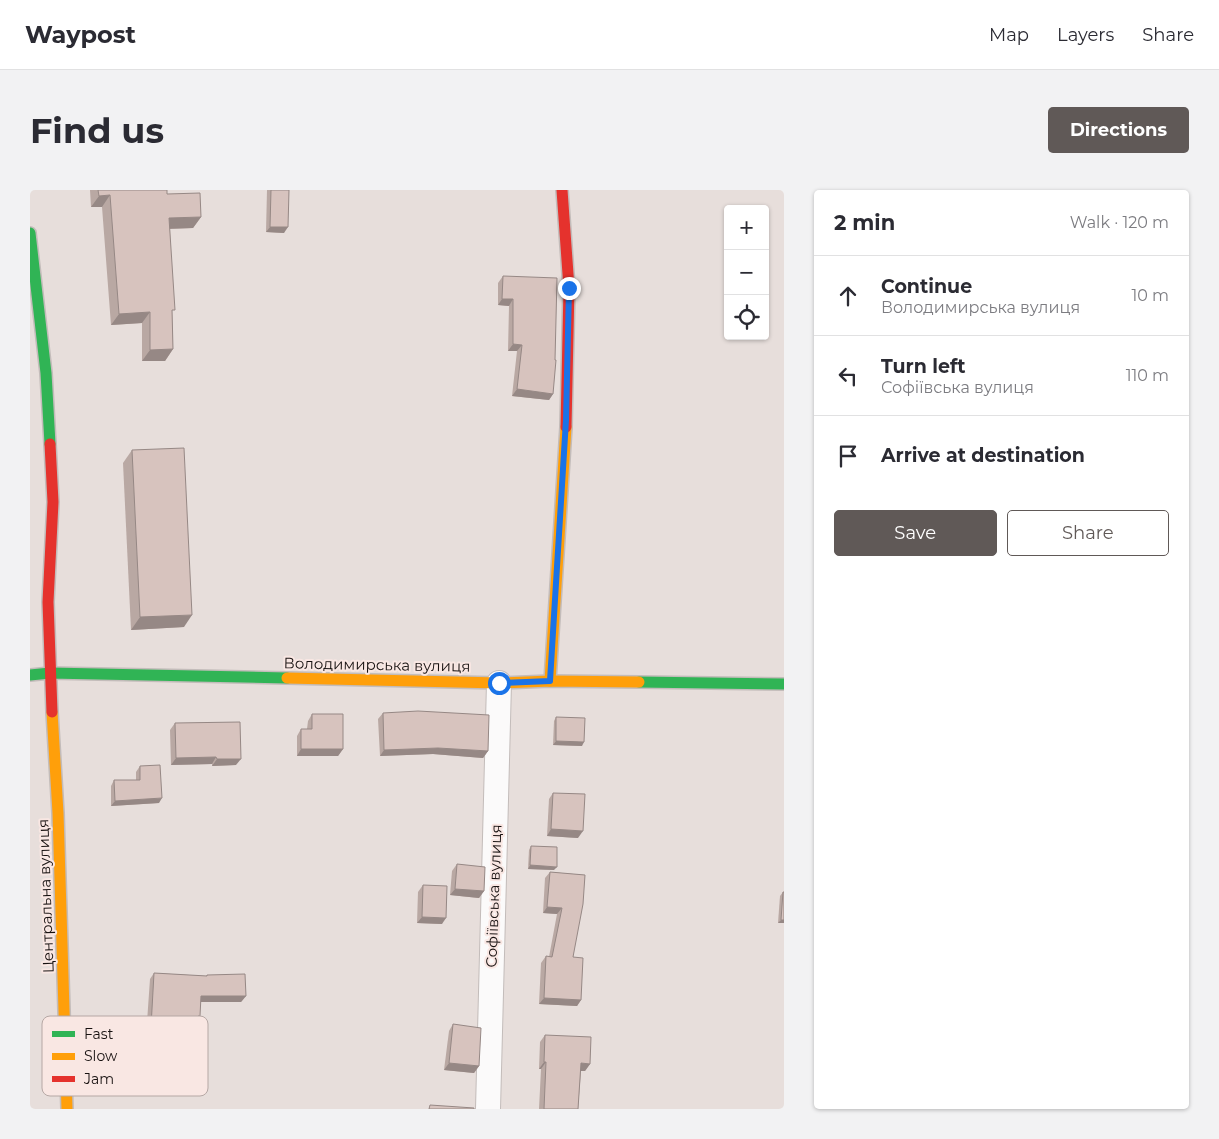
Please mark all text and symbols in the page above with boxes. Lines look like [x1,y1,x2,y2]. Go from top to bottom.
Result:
text: Waypost [25,20,136,49]
text: Map [989,24,1029,46]
text: Layers [1057,24,1114,46]
text: Share [1142,24,1194,46]
button: Directions [1048,107,1189,153]
text: Find us [30,109,164,152]
map controls [724,205,769,340]
button: + [724,205,769,250]
text: 2 min [834,210,895,235]
text: Walk · 120 m [1070,213,1169,232]
button: − [724,250,769,295]
text: Continue [881,275,972,298]
route end [558,277,581,300]
icon: ahead [834,282,862,310]
text: 10 m [1131,286,1169,305]
button: locate [724,295,769,340]
text: Володимирська вулиця [881,298,1080,317]
text: Turn left [881,355,966,378]
icon: left [834,362,862,390]
text: 110 m [1126,366,1169,385]
text: Софіївська вулиця [881,378,1034,397]
icon: arrive [834,442,862,470]
text: Arrive at destination [881,444,1085,467]
button: Save [834,510,997,556]
button: Share [1007,510,1169,556]
street label: Володимирська вулиця [284,653,471,676]
route start [488,672,511,695]
street label: Центральна вулиця [33,818,58,974]
street label: Софіївська вулиця [482,824,505,968]
legend [42,1016,208,1096]
text: Fast [84,1025,114,1043]
text: Slow [84,1047,118,1065]
text: Jam [83,1070,114,1088]

